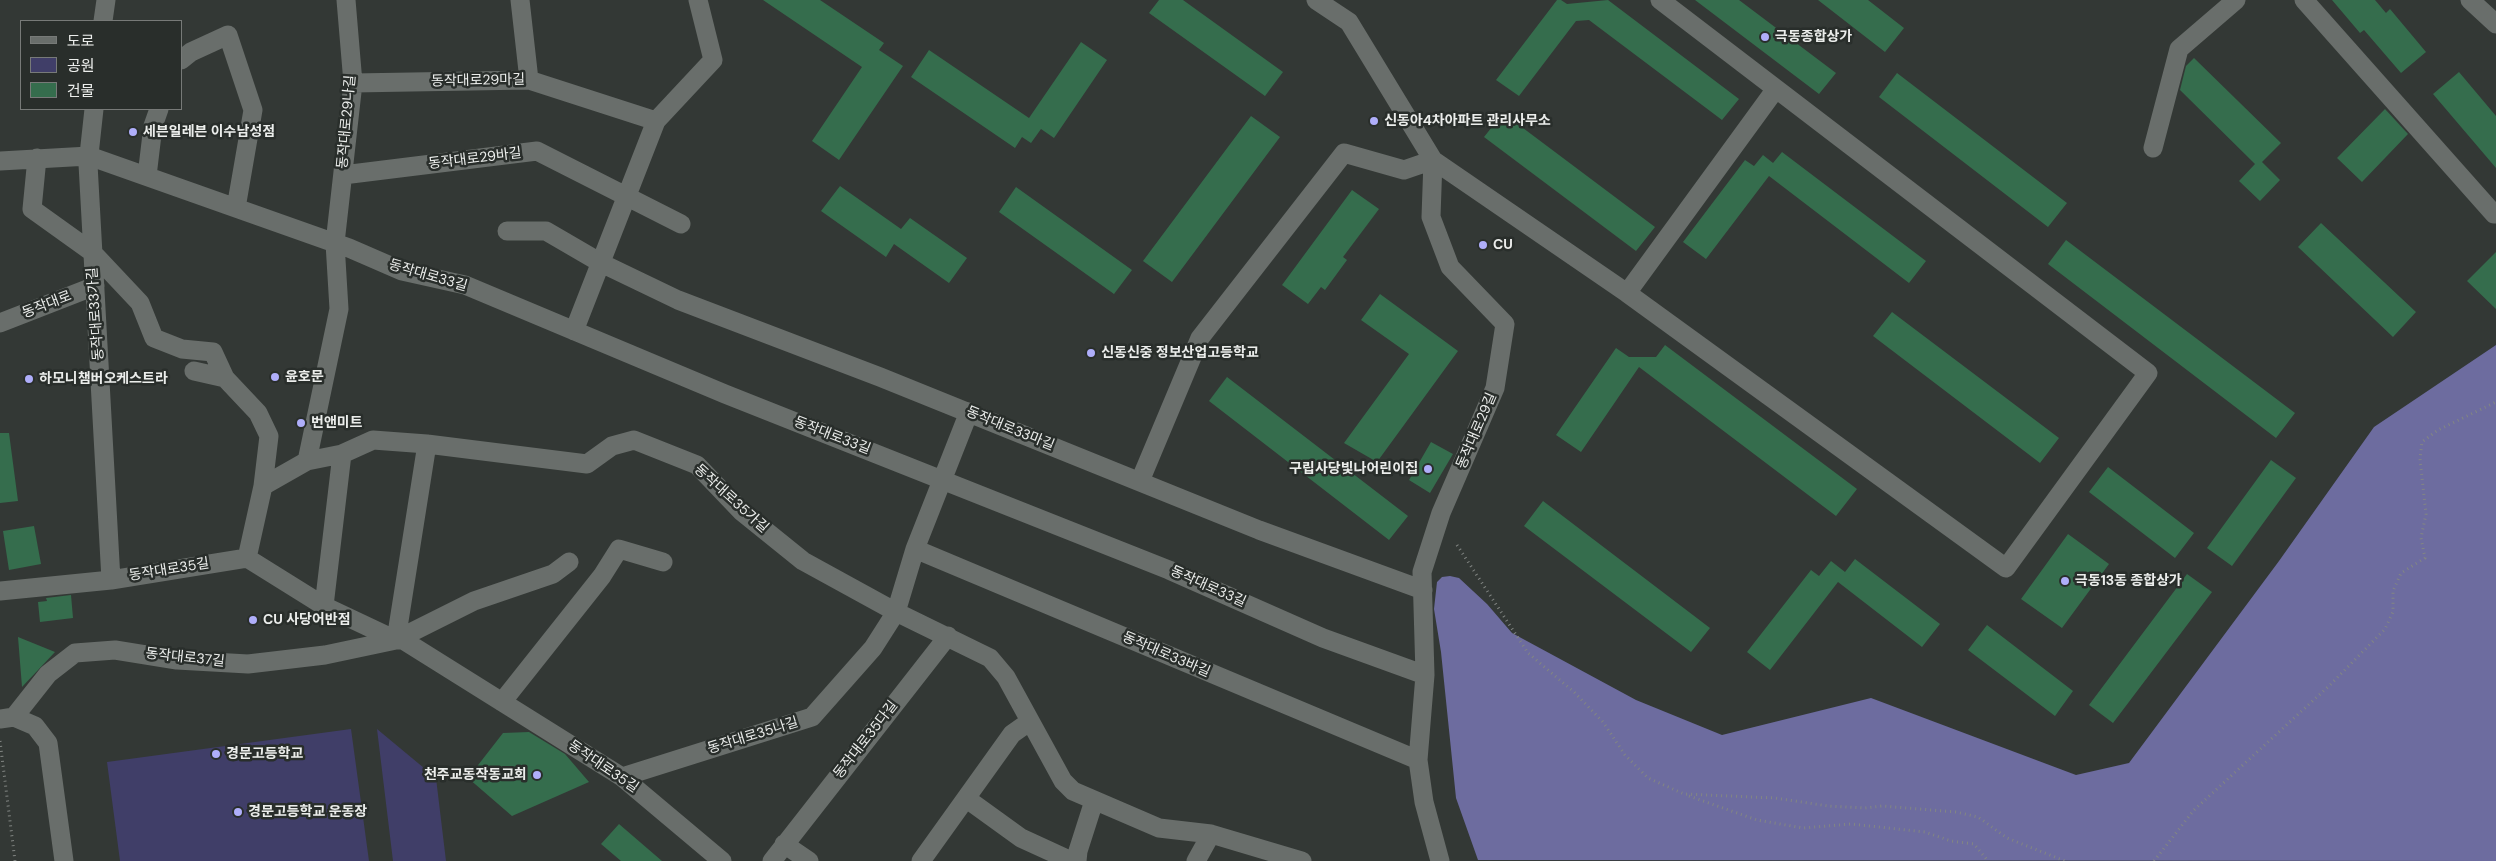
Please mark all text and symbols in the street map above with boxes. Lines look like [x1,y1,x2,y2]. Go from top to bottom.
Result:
legend [20,20,182,110]
place label: 극동종합상가 [1775,29,1852,45]
text: 도로 [67,31,95,51]
marker: 극동종합상가 [1759,31,1771,43]
text: 공원 [67,56,95,76]
street label: 동작대로29마길 [431,72,525,90]
street label: 동작대로29나길 [335,74,359,170]
text: 건물 [67,81,95,101]
place label: 신동아4차아파트 관리사무소 [1384,113,1551,129]
marker: 신동아4차아파트 관리사무소 [1368,115,1380,127]
place label: 세븐일레븐 이수남성점 [143,124,275,140]
marker: 세븐일레븐 이수남성점 [127,126,139,138]
street label: 동작대로29바길 [427,145,523,173]
place label: CU [1493,237,1513,253]
marker: CU [1477,239,1489,251]
street label: 동작대로33길 [387,257,469,295]
street label: 동작대로33가길 [84,267,108,361]
street label: 동작대로 [20,288,74,322]
place label: 신동신중 정보산업고등학교 [1101,345,1259,361]
marker: 신동신중 정보산업고등학교 [1085,347,1097,359]
place label: 윤호문 [285,369,324,385]
place label: 하모니챔버오케스트라 [39,371,168,387]
marker: 윤호문 [269,371,281,383]
marker: 하모니챔버오케스트라 [23,373,35,385]
street label: 동작대로29길 [1453,390,1501,472]
street label: 동작대로33마길 [963,404,1057,454]
street label: 동작대로33길 [791,414,873,458]
place label: 번앤미트 [311,415,363,431]
marker: 번앤미트 [295,417,307,429]
street label: 동작대로35가길 [690,461,772,537]
place label: 구립사당빛나어린이집 [1289,461,1418,477]
marker: 구립사당빛나어린이집 [1422,463,1434,475]
street label: 동작대로35길 [128,555,210,585]
street label: 동작대로33길 [1168,563,1248,611]
place label: 극동13동 종합상가 [2075,573,2182,589]
marker: 극동13동 종합상가 [2059,575,2071,587]
place label: CU 사당어반점 [263,612,351,628]
marker: CU 사당어반점 [247,614,259,626]
street label: 동작대로33바길 [1120,629,1212,681]
street label: 동작대로37길 [144,645,226,671]
street label: 동작대로35다길 [830,698,902,782]
street label: 동작대로35나길 [706,714,800,758]
street label: 동작대로35길 [565,737,641,797]
place label: 경문고등학교 [226,746,303,762]
marker: 경문고등학교 [210,748,222,760]
place label: 천주교동작동교회 [424,767,527,783]
marker: 천주교동작동교회 [531,769,543,781]
place label: 경문고등학교 운동장 [248,804,367,820]
marker: 경문고등학교 운동장 [232,806,244,818]

